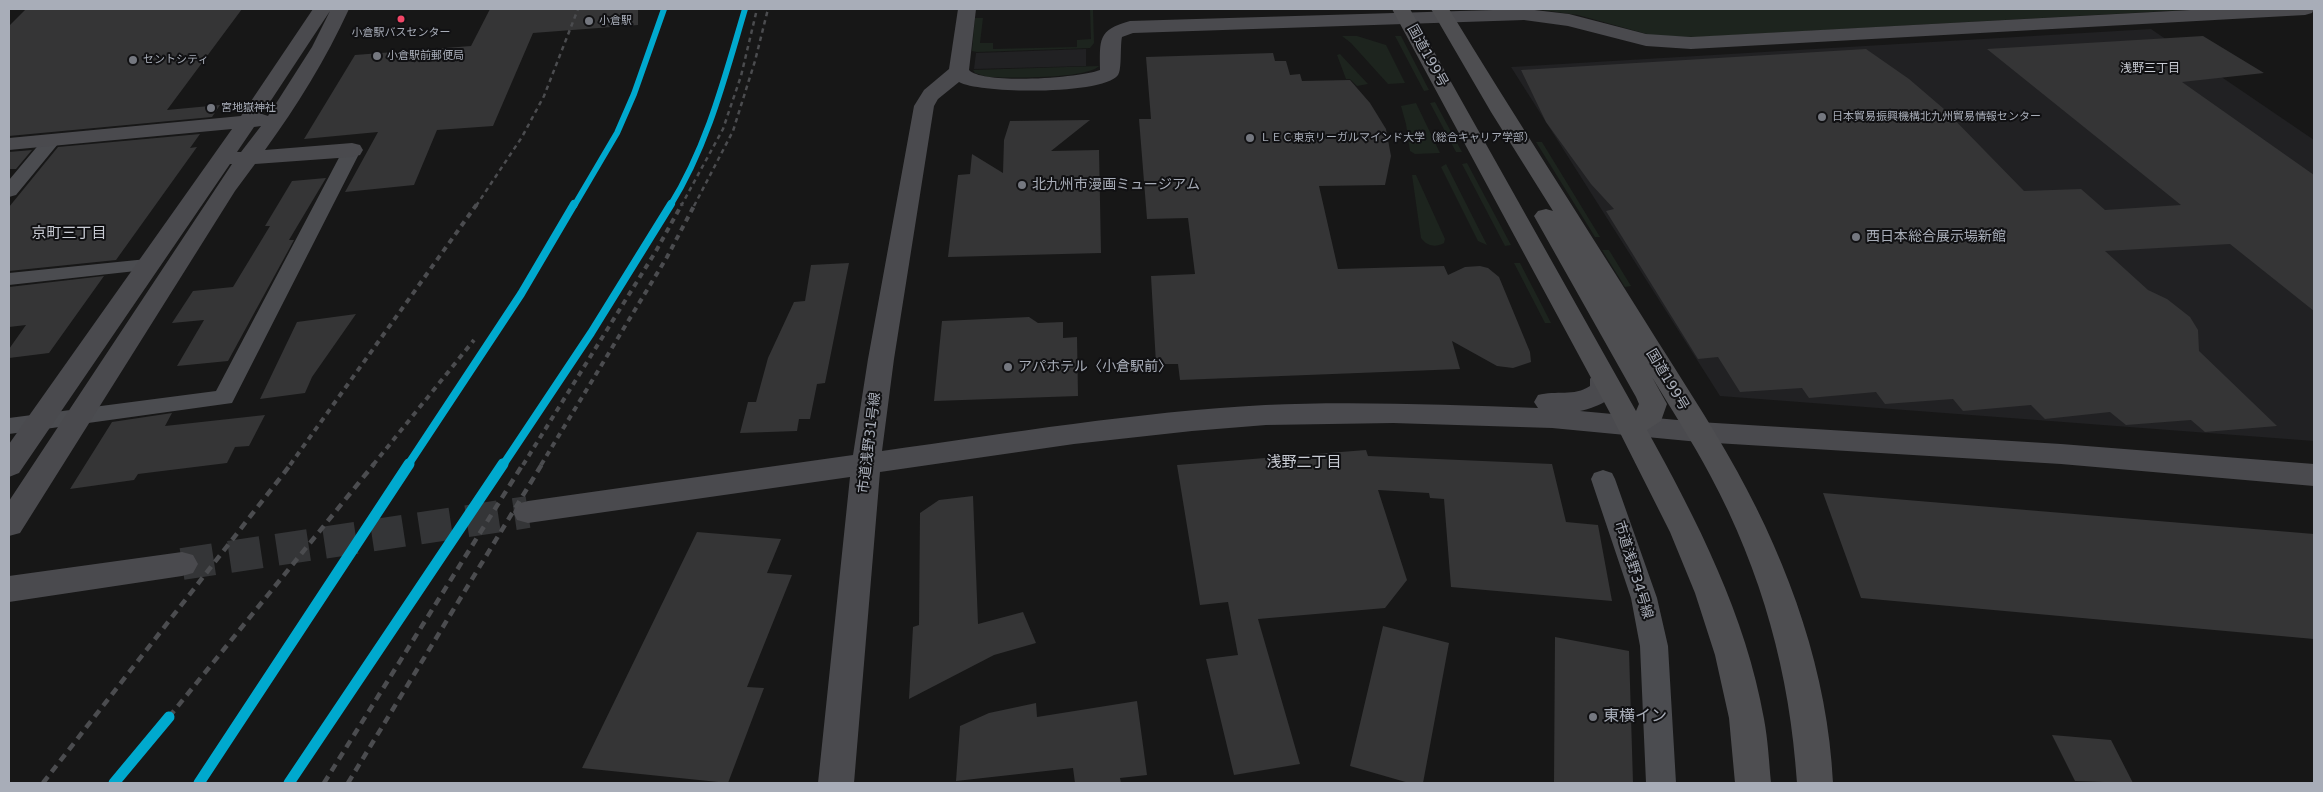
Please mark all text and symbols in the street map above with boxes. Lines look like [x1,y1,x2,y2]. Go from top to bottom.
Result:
marker: 小倉駅バスセンター [396,14,406,24]
place label: 小倉駅 [599,14,632,28]
marker: 小倉駅 [583,15,595,27]
street label: 国道199号 [1403,22,1451,90]
place label: 小倉駅バスセンター [352,26,450,40]
place label: 小倉駅前郵便局 [387,49,464,63]
marker: 小倉駅前郵便局 [371,50,383,62]
place label: セントシティ [143,53,209,67]
marker: セントシティ [127,54,139,66]
district label: 浅野三丁目 [2120,62,2180,76]
place label: 宮地嶽神社 [221,101,276,115]
marker: 宮地嶽神社 [205,102,217,114]
place label: 日本貿易振興機構北九州貿易情報センター [1832,110,2041,124]
marker: 日本貿易振興機構北九州貿易情報センター [1816,111,1828,123]
place label: ＬＥＣ東京リーガルマインド大学（総合キャリア学部） [1260,131,1535,145]
marker: ＬＥＣ東京リーガルマインド大学（総合キャリア学部） [1244,132,1256,144]
place label: 北九州市漫画ミュージアム [1032,177,1200,193]
marker: 北九州市漫画ミュージアム [1016,179,1028,191]
district label: 京町三丁目 [32,225,106,243]
place label: 西日本総合展示場新館 [1866,229,2006,245]
marker: 西日本総合展示場新館 [1850,231,1862,243]
street label: 国道199号 [1642,346,1692,414]
place label: アパホテル〈小倉駅前〉 [1018,359,1172,375]
marker: アパホテル〈小倉駅前〉 [1002,361,1014,373]
street label: 市道浅野31号線 [855,391,885,495]
district label: 浅野二丁目 [1267,454,1341,472]
street label: 市道浅野34号線 [1610,519,1656,621]
place label: 東横イン [1603,707,1667,727]
marker: 東横イン [1587,711,1599,723]

